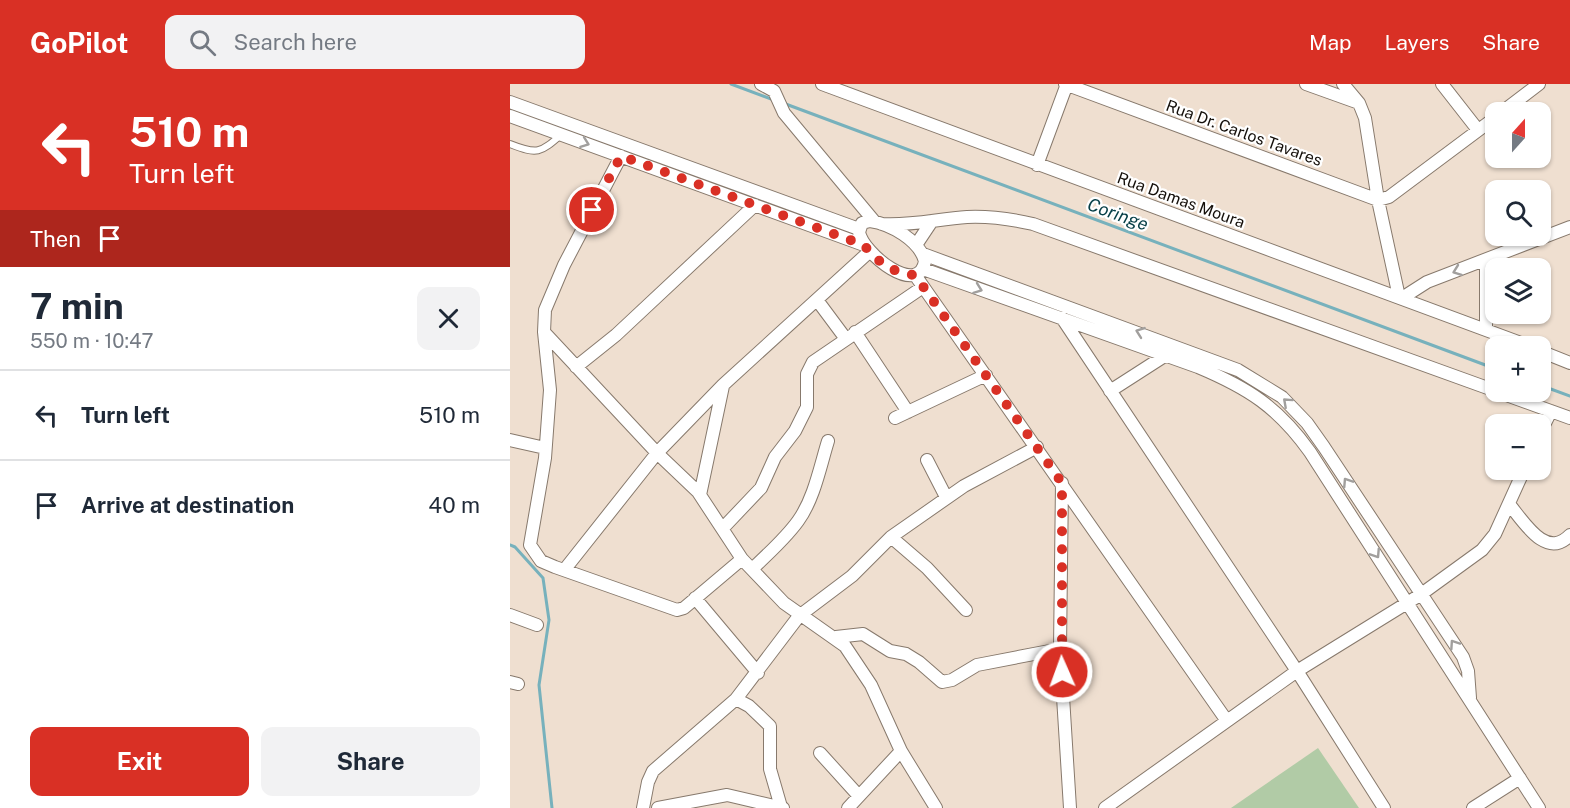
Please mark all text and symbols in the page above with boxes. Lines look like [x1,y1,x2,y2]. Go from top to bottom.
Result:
search box [165,15,585,69]
text: GoPilot [30,26,129,59]
icon: search [186,26,219,59]
text: Search here [234,29,357,55]
text: Map [1309,30,1352,55]
text: Layers [1385,30,1449,55]
text: Share [1482,30,1540,55]
street label: Rua Dr. Carlos Tavares [1163,96,1325,170]
north arrow [1485,102,1551,168]
map controls [1485,102,1551,480]
text: 510 m [129,107,249,156]
icon: left [30,108,108,186]
one-way arrow [579,135,590,148]
text: Turn left [129,157,235,189]
street label: Rua Damas Moura [1115,168,1247,232]
button: search [1485,180,1551,246]
pin [566,184,617,235]
icon: arrive [575,193,608,226]
water label: Coringe [1085,193,1152,235]
icon: arrive [93,222,126,255]
text: Then [30,226,81,252]
button: layers [1485,258,1551,324]
one-way arrow [1452,264,1463,277]
one-way arrow [972,281,983,294]
text: 7 min [30,285,124,327]
button: close [417,287,480,350]
one-way arrow [1135,327,1145,340]
text: 550 m · 10:47 [30,329,154,353]
button: + [1485,336,1551,402]
one-way arrow [1283,398,1294,409]
icon: left [30,399,63,432]
text: Turn left [81,402,170,428]
text: 510 m [419,402,480,428]
button: − [1485,414,1551,480]
one-way arrow [1343,477,1354,488]
icon: arrive [30,489,63,522]
text: Arrive at destination [81,492,294,518]
text: 40 m [428,492,480,518]
one-way arrow [1368,548,1380,558]
position arrow [1030,640,1094,704]
one-way arrow [1450,640,1461,651]
button: Exit [30,727,249,796]
button: Share [261,727,480,796]

